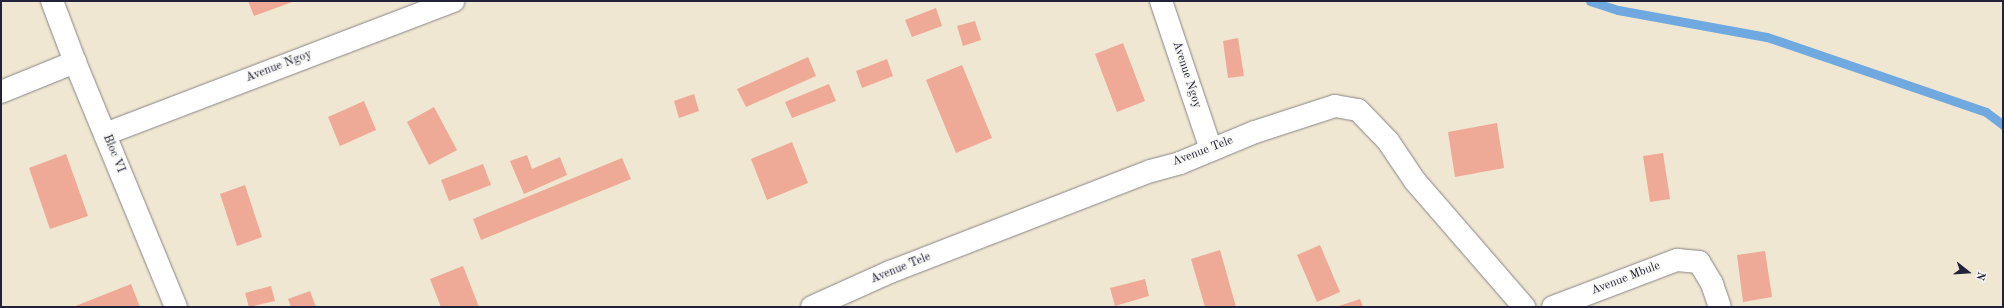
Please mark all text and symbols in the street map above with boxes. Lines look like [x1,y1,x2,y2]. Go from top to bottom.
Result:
street label: Avenue Ngoy [1168,40,1204,110]
street label: Avenue Ngoy [244,48,314,86]
street label: Bloc VI [99,133,127,175]
street label: Avenue Tele [1171,134,1235,170]
street label: Avenue Tele [869,250,933,288]
north arrow [1948,252,1988,292]
street label: Avenue Mbule [1589,259,1663,299]
text: N [1973,270,1986,281]

